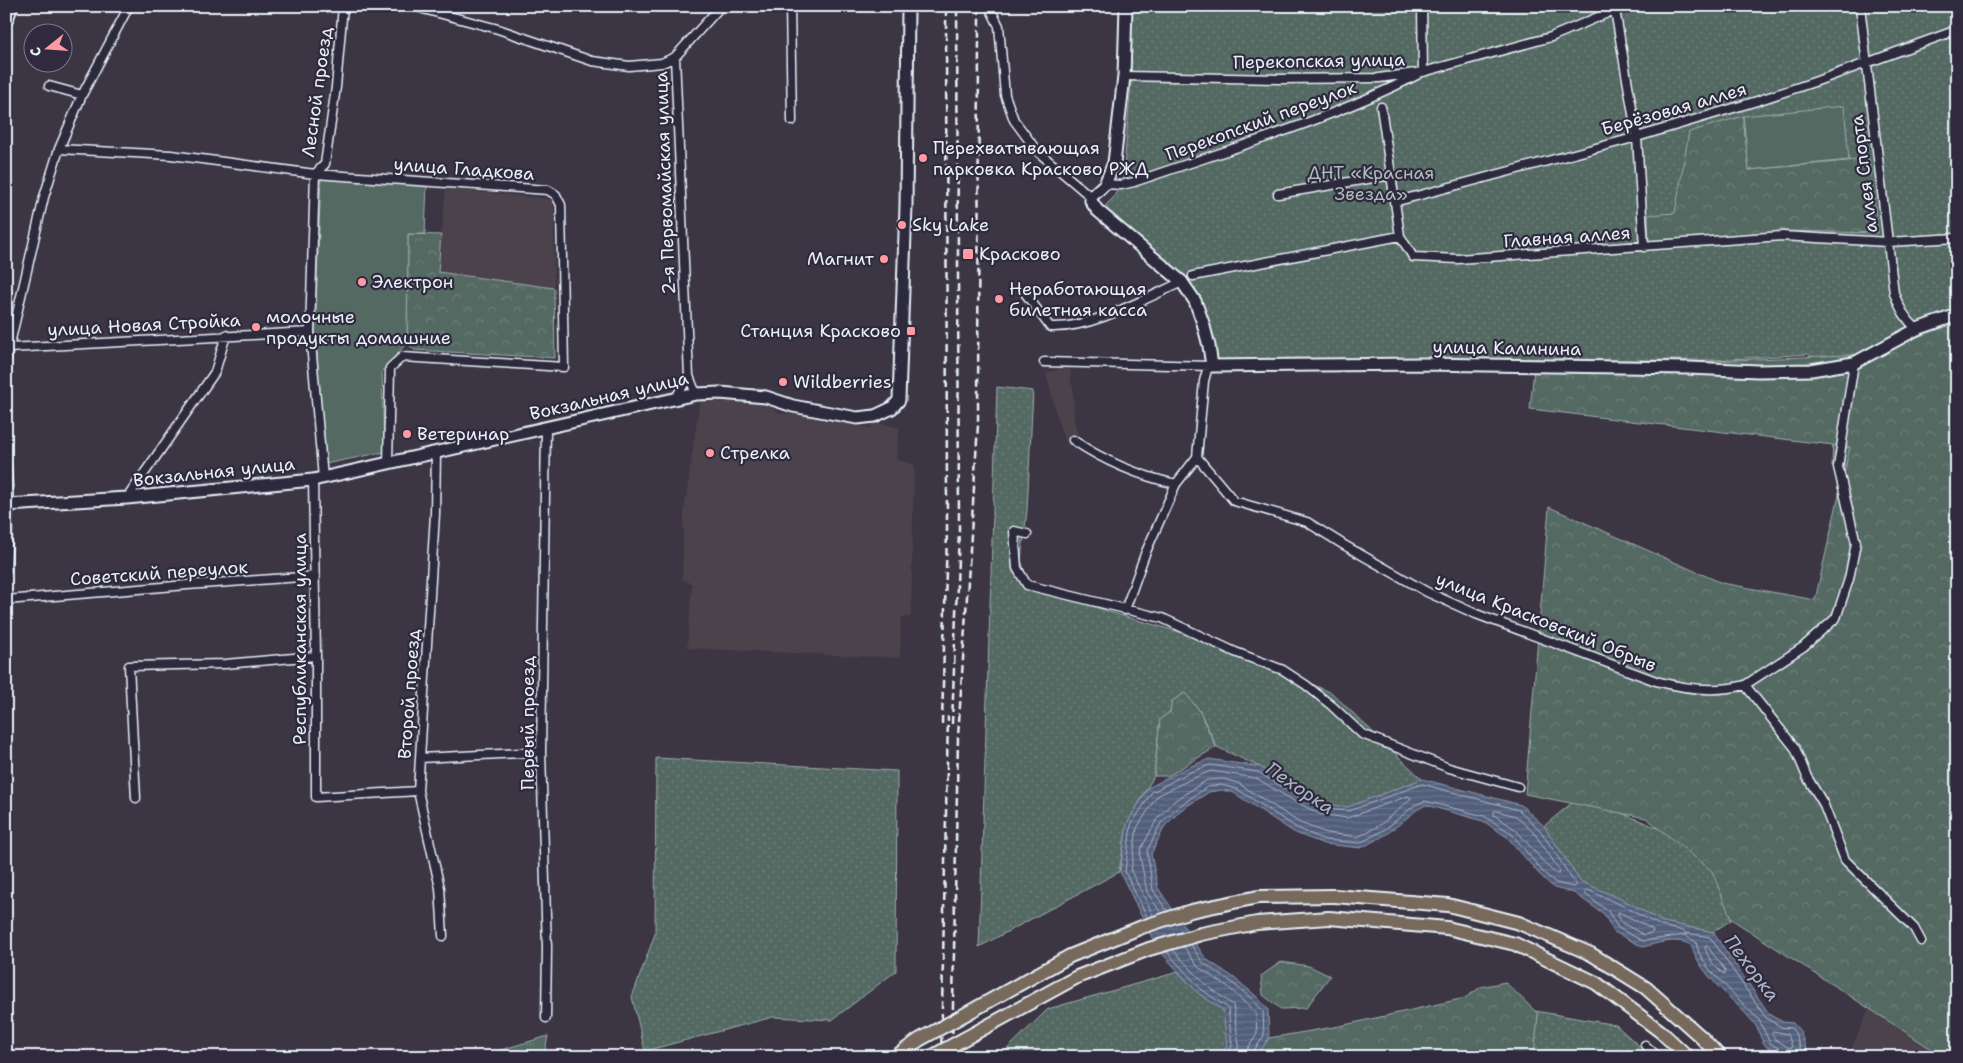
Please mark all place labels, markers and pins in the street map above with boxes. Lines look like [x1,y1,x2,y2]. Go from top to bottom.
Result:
place label: Перехватывающая парковка Красково РЖД [933,136,1149,181]
marker: Перехватывающая парковка Красково РЖД [917,152,929,164]
place label: Sky Lake [912,213,989,237]
marker: Sky Lake [896,219,908,231]
place label: Красково [979,242,1061,266]
place label: Магнит [807,247,875,271]
marker: Красково [961,247,975,261]
marker: Магнит [878,253,890,265]
place label: Электрон [372,270,453,294]
marker: Электрон [356,276,368,288]
place label: Неработающая билетная касса [1009,277,1147,322]
marker: Неработающая билетная касса [993,293,1005,305]
place label: молочные продукты домашние [266,305,451,350]
place label: Станция Красково [740,319,901,343]
marker: молочные продукты домашние [250,321,262,333]
marker: Станция Красково [905,325,917,337]
place label: Wildberries [793,370,892,394]
marker: Wildberries [777,376,789,388]
place label: Ветеринар [417,422,509,446]
marker: Ветеринар [401,428,413,440]
place label: Стрелка [720,441,790,465]
marker: Стрелка [704,447,716,459]

